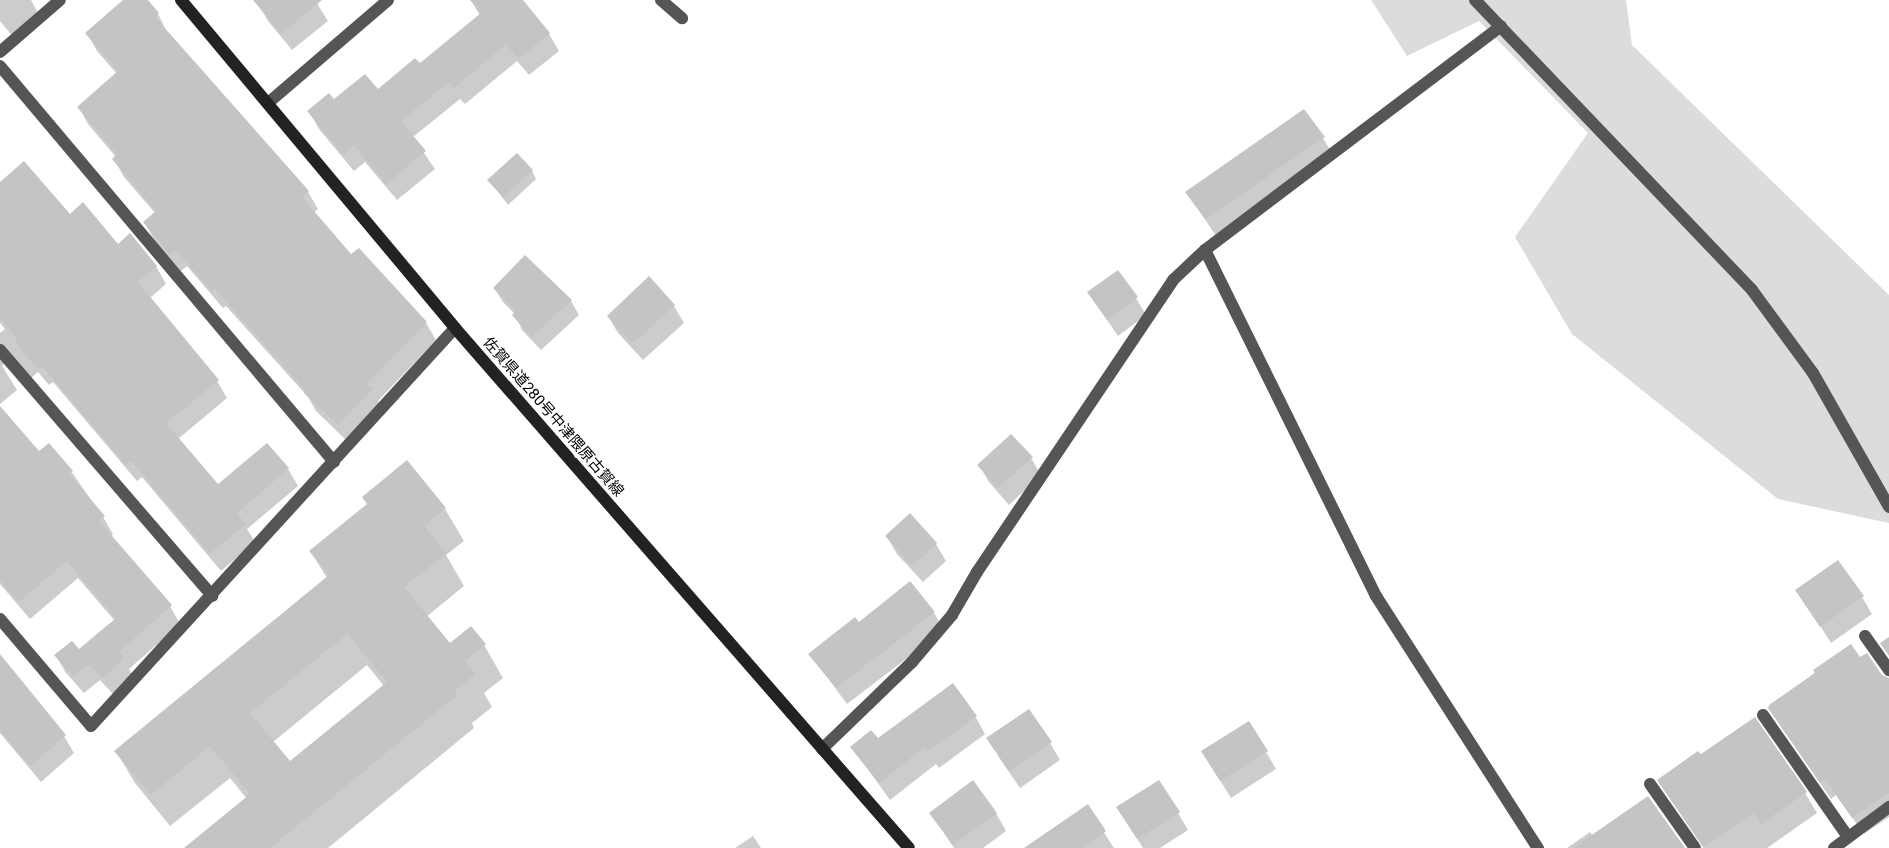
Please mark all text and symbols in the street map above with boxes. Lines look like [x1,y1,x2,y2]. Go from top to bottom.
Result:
street label: 佐賀県道280号中津隈原古賀線 [479,334,627,500]

